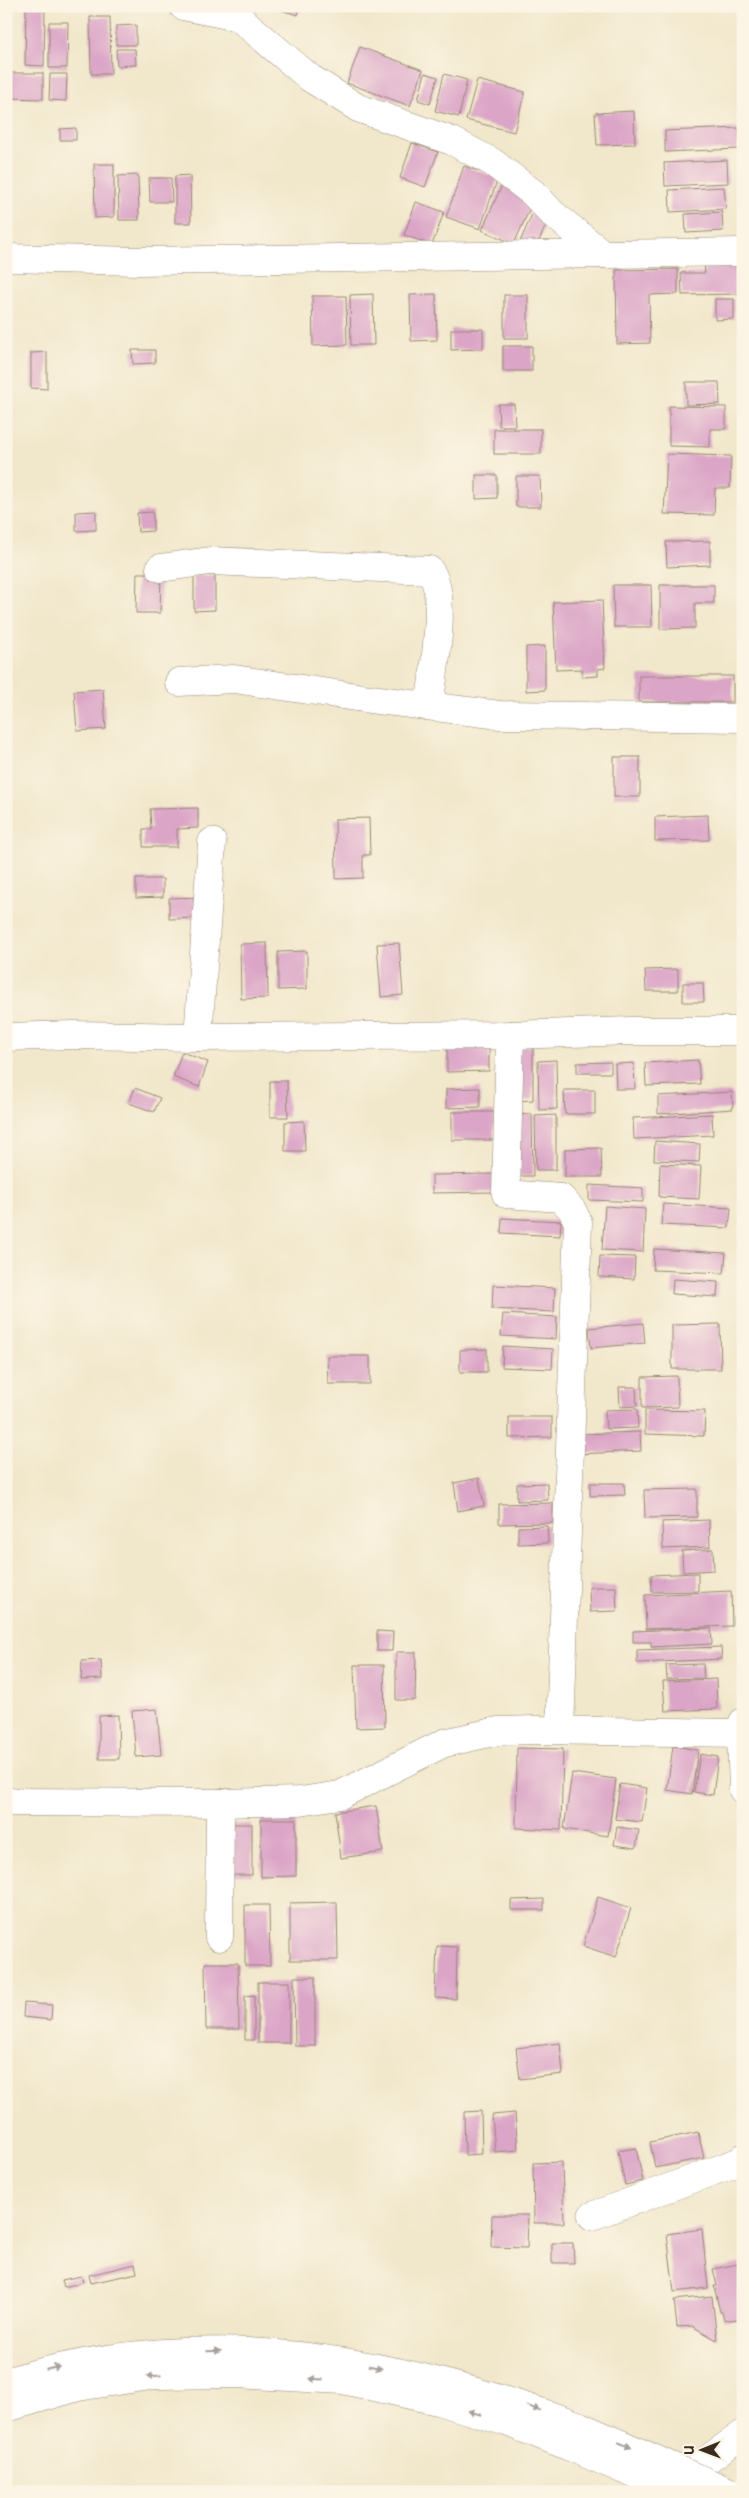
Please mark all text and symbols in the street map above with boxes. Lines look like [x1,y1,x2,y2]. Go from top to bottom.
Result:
one-way arrow [206,2347,222,2355]
one-way arrow [368,2363,383,2371]
one-way arrow [45,2364,61,2372]
one-way arrow [145,2372,161,2380]
one-way arrow [308,2374,324,2382]
one-way arrow [525,2405,540,2412]
one-way arrow [467,2408,482,2416]
north arrow [676,2426,726,2476]
one-way arrow [618,2441,632,2449]
text: U [679,2445,698,2455]

